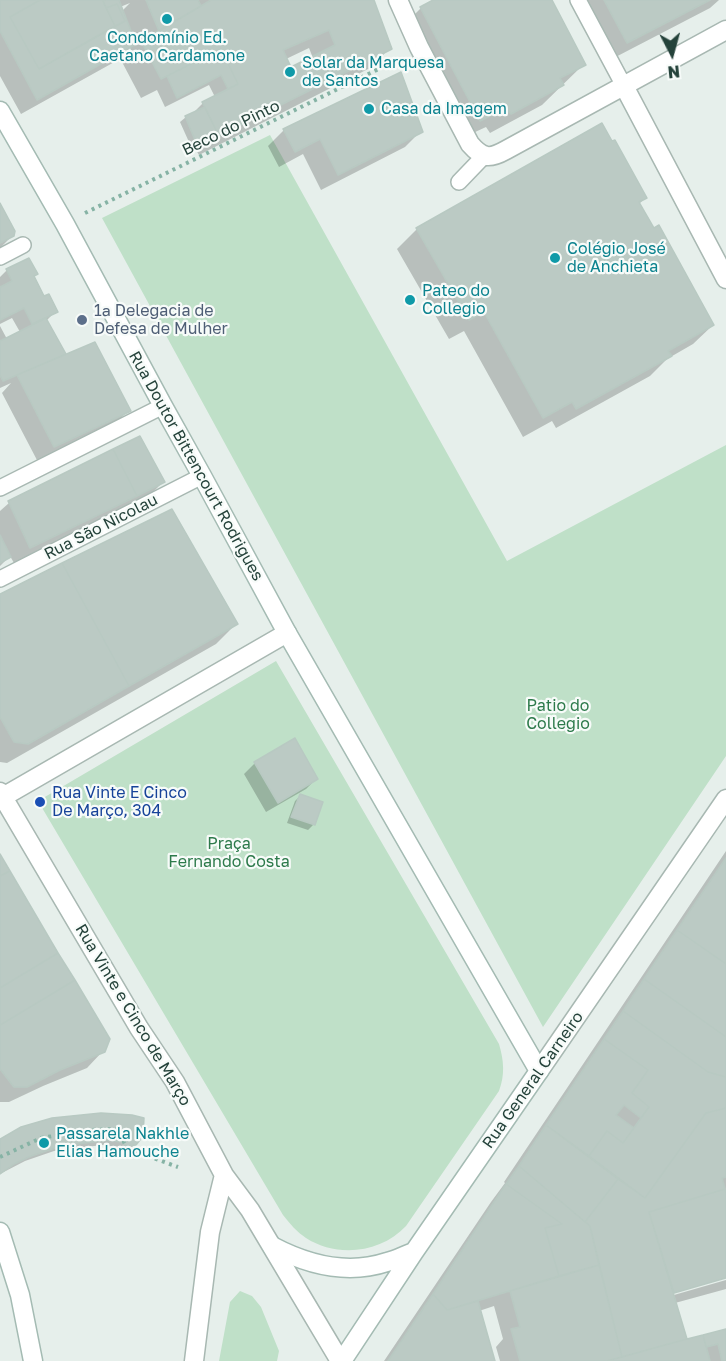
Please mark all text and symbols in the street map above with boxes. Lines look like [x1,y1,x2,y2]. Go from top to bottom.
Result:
marker: Condomínio Ed. Caetano Cardamone [160,12,174,26]
north arrow [642,24,702,84]
place label: Condomínio Ed. Caetano Cardamone [89,28,245,66]
place label: Solar da Marquesa de Santos [302,53,444,91]
text: N [667,61,681,82]
marker: Solar da Marquesa de Santos [283,65,297,79]
street label: Beco do Pinto [179,96,283,160]
place label: Casa da Imagem [381,99,507,119]
marker: Casa da Imagem [362,102,376,116]
place label: Colégio José de Anchieta [567,239,666,277]
marker: Colégio José de Anchieta [548,251,562,265]
place label: Pateo do Collegio [422,281,490,319]
marker: Pateo do Collegio [403,293,417,307]
place label: 1ª Delegacia de Defesa de Mulher [94,301,228,339]
marker: 1ª Delegacia de Defesa de Mulher [75,313,89,327]
street label: Rua Doutor Bittencourt Rodrigues [125,348,267,584]
street label: Rua São Nicolau [41,490,161,564]
park label: Patio do Collegio [526,696,590,734]
place label: Rua Vinte E Cinco De Março, 304 [52,783,187,821]
marker: Rua Vinte E Cinco De Março, 304 [33,795,47,809]
park label: Praça Fernando Costa [168,834,290,872]
street label: Rua Vinte e Cinco de Março [71,921,195,1109]
street label: Rua General Carneiro [479,1008,587,1152]
place label: Passarela Nakhle Elias Hamouche [56,1124,189,1162]
marker: Passarela Nakhle Elias Hamouche [37,1136,51,1150]

